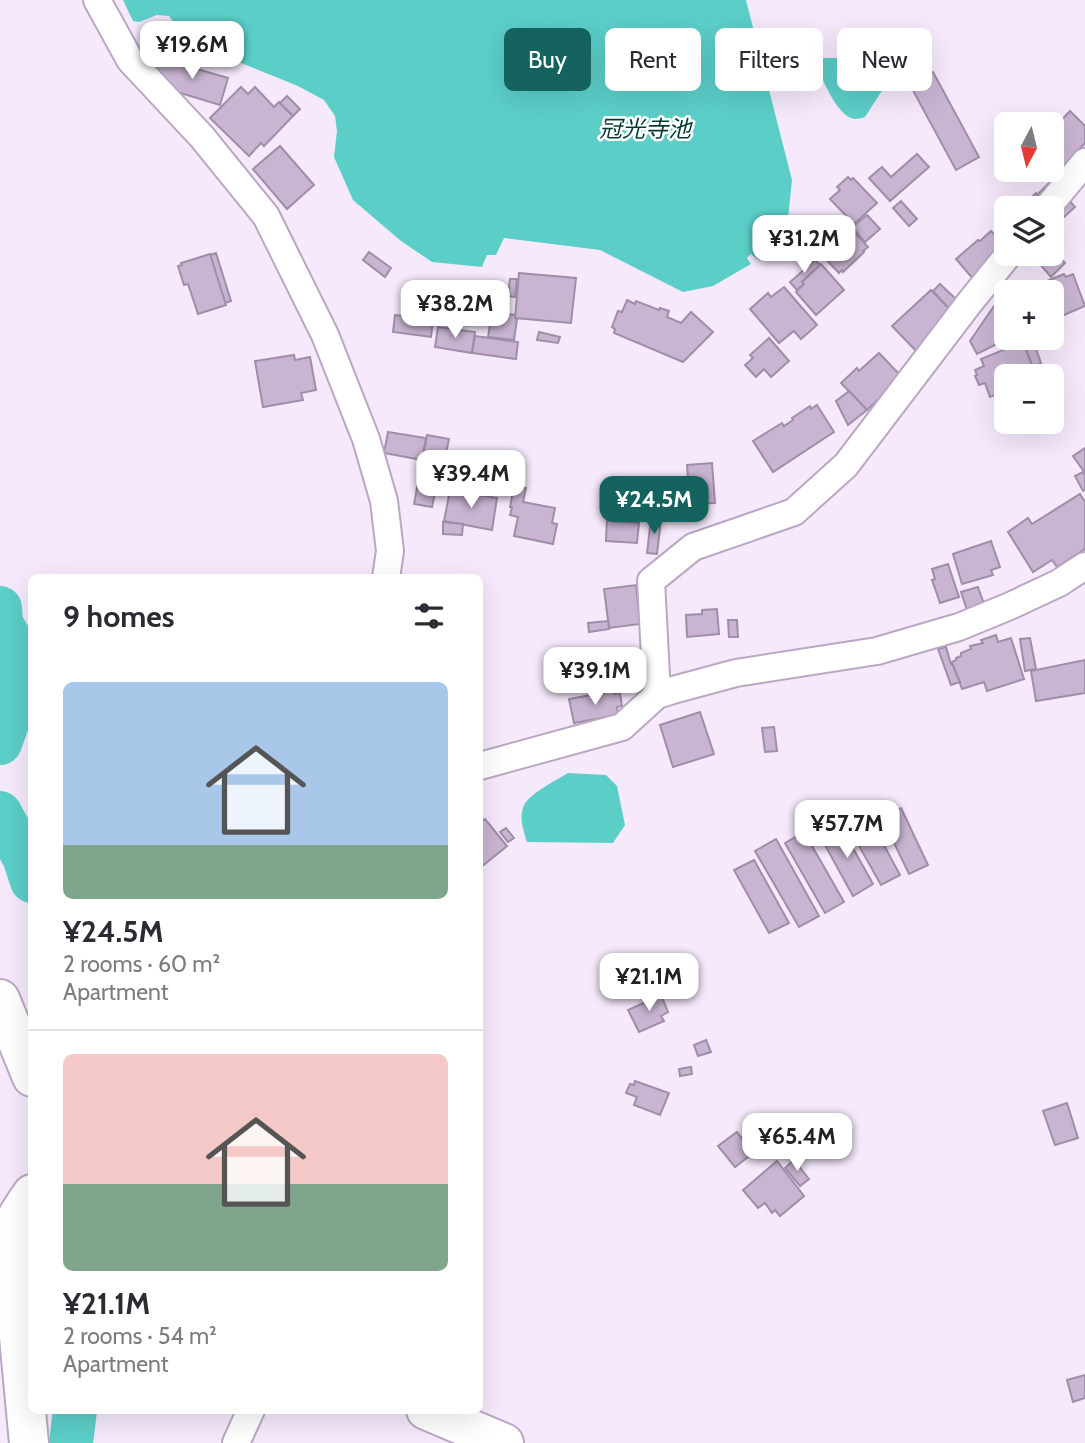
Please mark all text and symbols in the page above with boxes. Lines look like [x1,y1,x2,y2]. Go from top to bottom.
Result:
pin: ¥19.6M [135,22,249,81]
chip: Buy [504,28,591,91]
chip: Rent [605,28,701,91]
chip: Filters [715,28,823,91]
chip: New [837,28,932,91]
text: ¥19.6M [156,30,228,58]
north arrow [994,112,1064,182]
map controls [994,112,1064,434]
water label: 冠光寺池 [599,115,693,143]
button: layers [994,196,1064,266]
pin: ¥31.2M [747,216,861,275]
text: ¥31.2M [768,224,840,252]
pin: ¥38.2M [398,280,512,340]
button: + [994,280,1064,350]
text: ¥38.2M [417,289,493,317]
button: − [994,364,1064,434]
pin: ¥39.4M [414,450,528,510]
text: ¥39.4M [432,459,510,487]
pin: ¥24.5M [597,476,711,536]
text: ¥24.5M [616,485,692,513]
icon: filters [410,597,448,635]
text: 9 homes [63,598,174,635]
pin: ¥39.1M [538,648,652,707]
text: ¥39.1M [559,656,631,684]
icon: home [193,727,319,853]
pin: ¥57.7M [790,800,904,860]
text: ¥57.7M [811,809,883,837]
text: ¥24.5M [63,913,163,950]
text: 2 rooms · 60 m² [63,950,220,978]
pin: ¥21.1M [592,954,706,1013]
text: ¥21.1M [616,962,682,990]
text: Apartment [63,978,168,1006]
icon: home [193,1099,319,1225]
pin: ¥65.4M [740,1114,854,1173]
text: ¥65.4M [758,1122,836,1150]
text: ¥21.1M [63,1285,150,1322]
text: 2 rooms · 54 m² [63,1322,217,1350]
text: Apartment [63,1350,168,1378]

